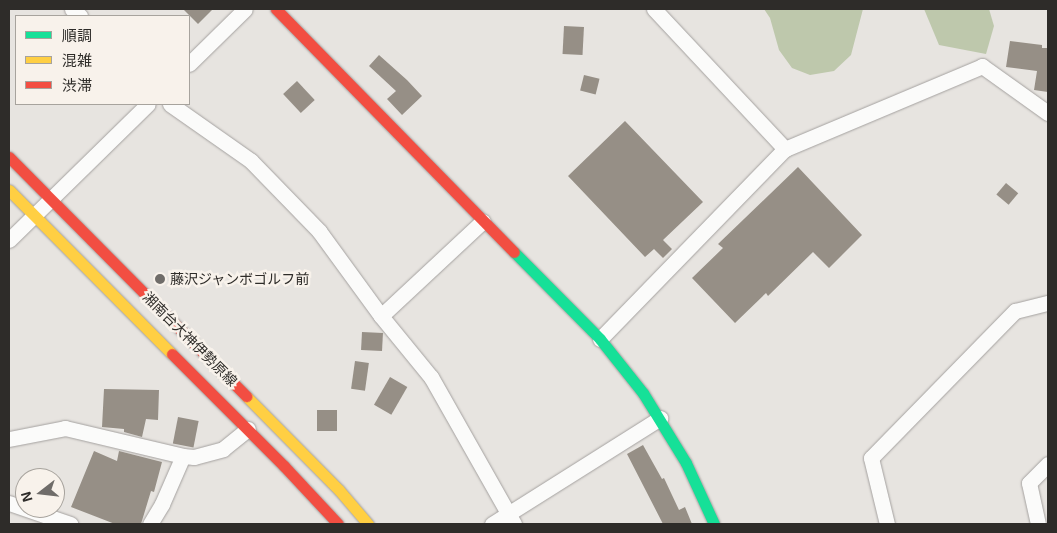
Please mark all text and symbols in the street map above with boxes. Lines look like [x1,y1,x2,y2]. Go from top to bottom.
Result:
legend [15,15,190,105]
text: 順調 [62,26,92,44]
text: 混雑 [62,51,92,69]
text: 渋滞 [62,76,92,94]
place label: 藤沢ジャンボゴルフ前 [170,271,310,287]
marker: 藤沢ジャンボゴルフ前 [154,273,166,285]
street label: 湘南台大神伊勢原線 [140,289,240,389]
north arrow [15,468,65,518]
text: N [16,490,36,504]

